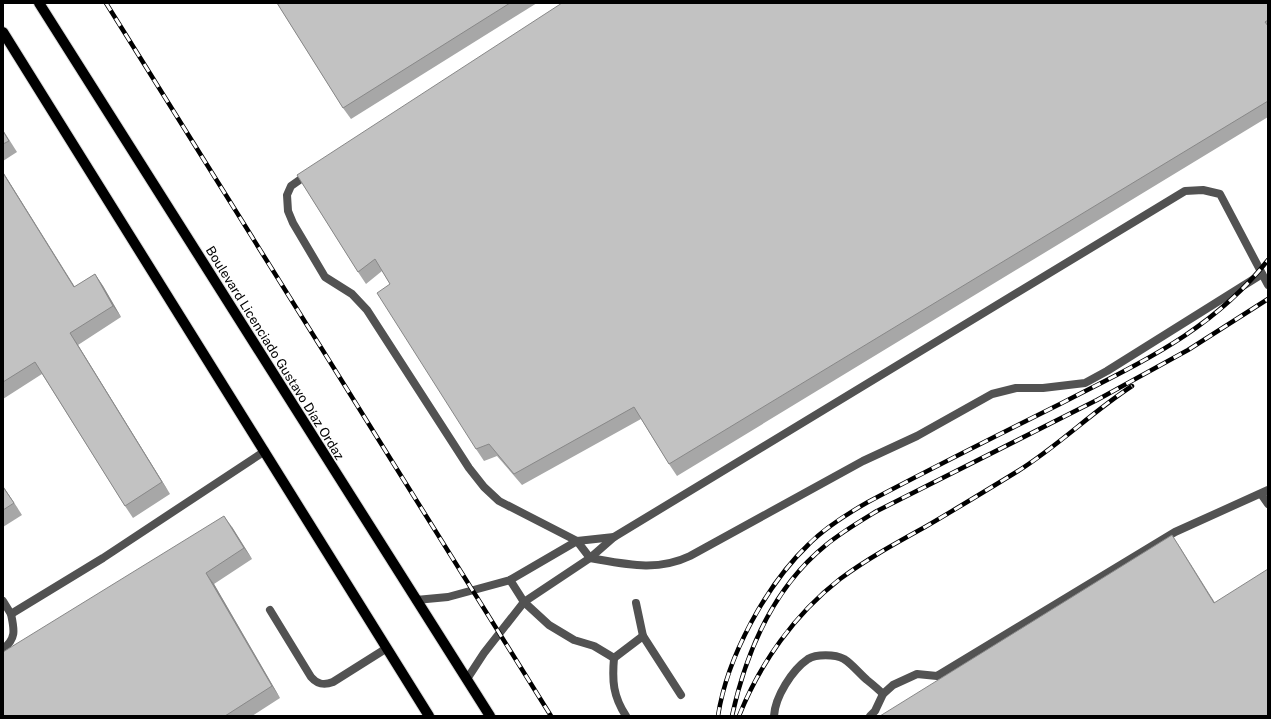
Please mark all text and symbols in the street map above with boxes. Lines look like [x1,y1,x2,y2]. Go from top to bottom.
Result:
street label: Boulevard Licenciado Gustavo Díaz Ordaz [203,243,347,463]

